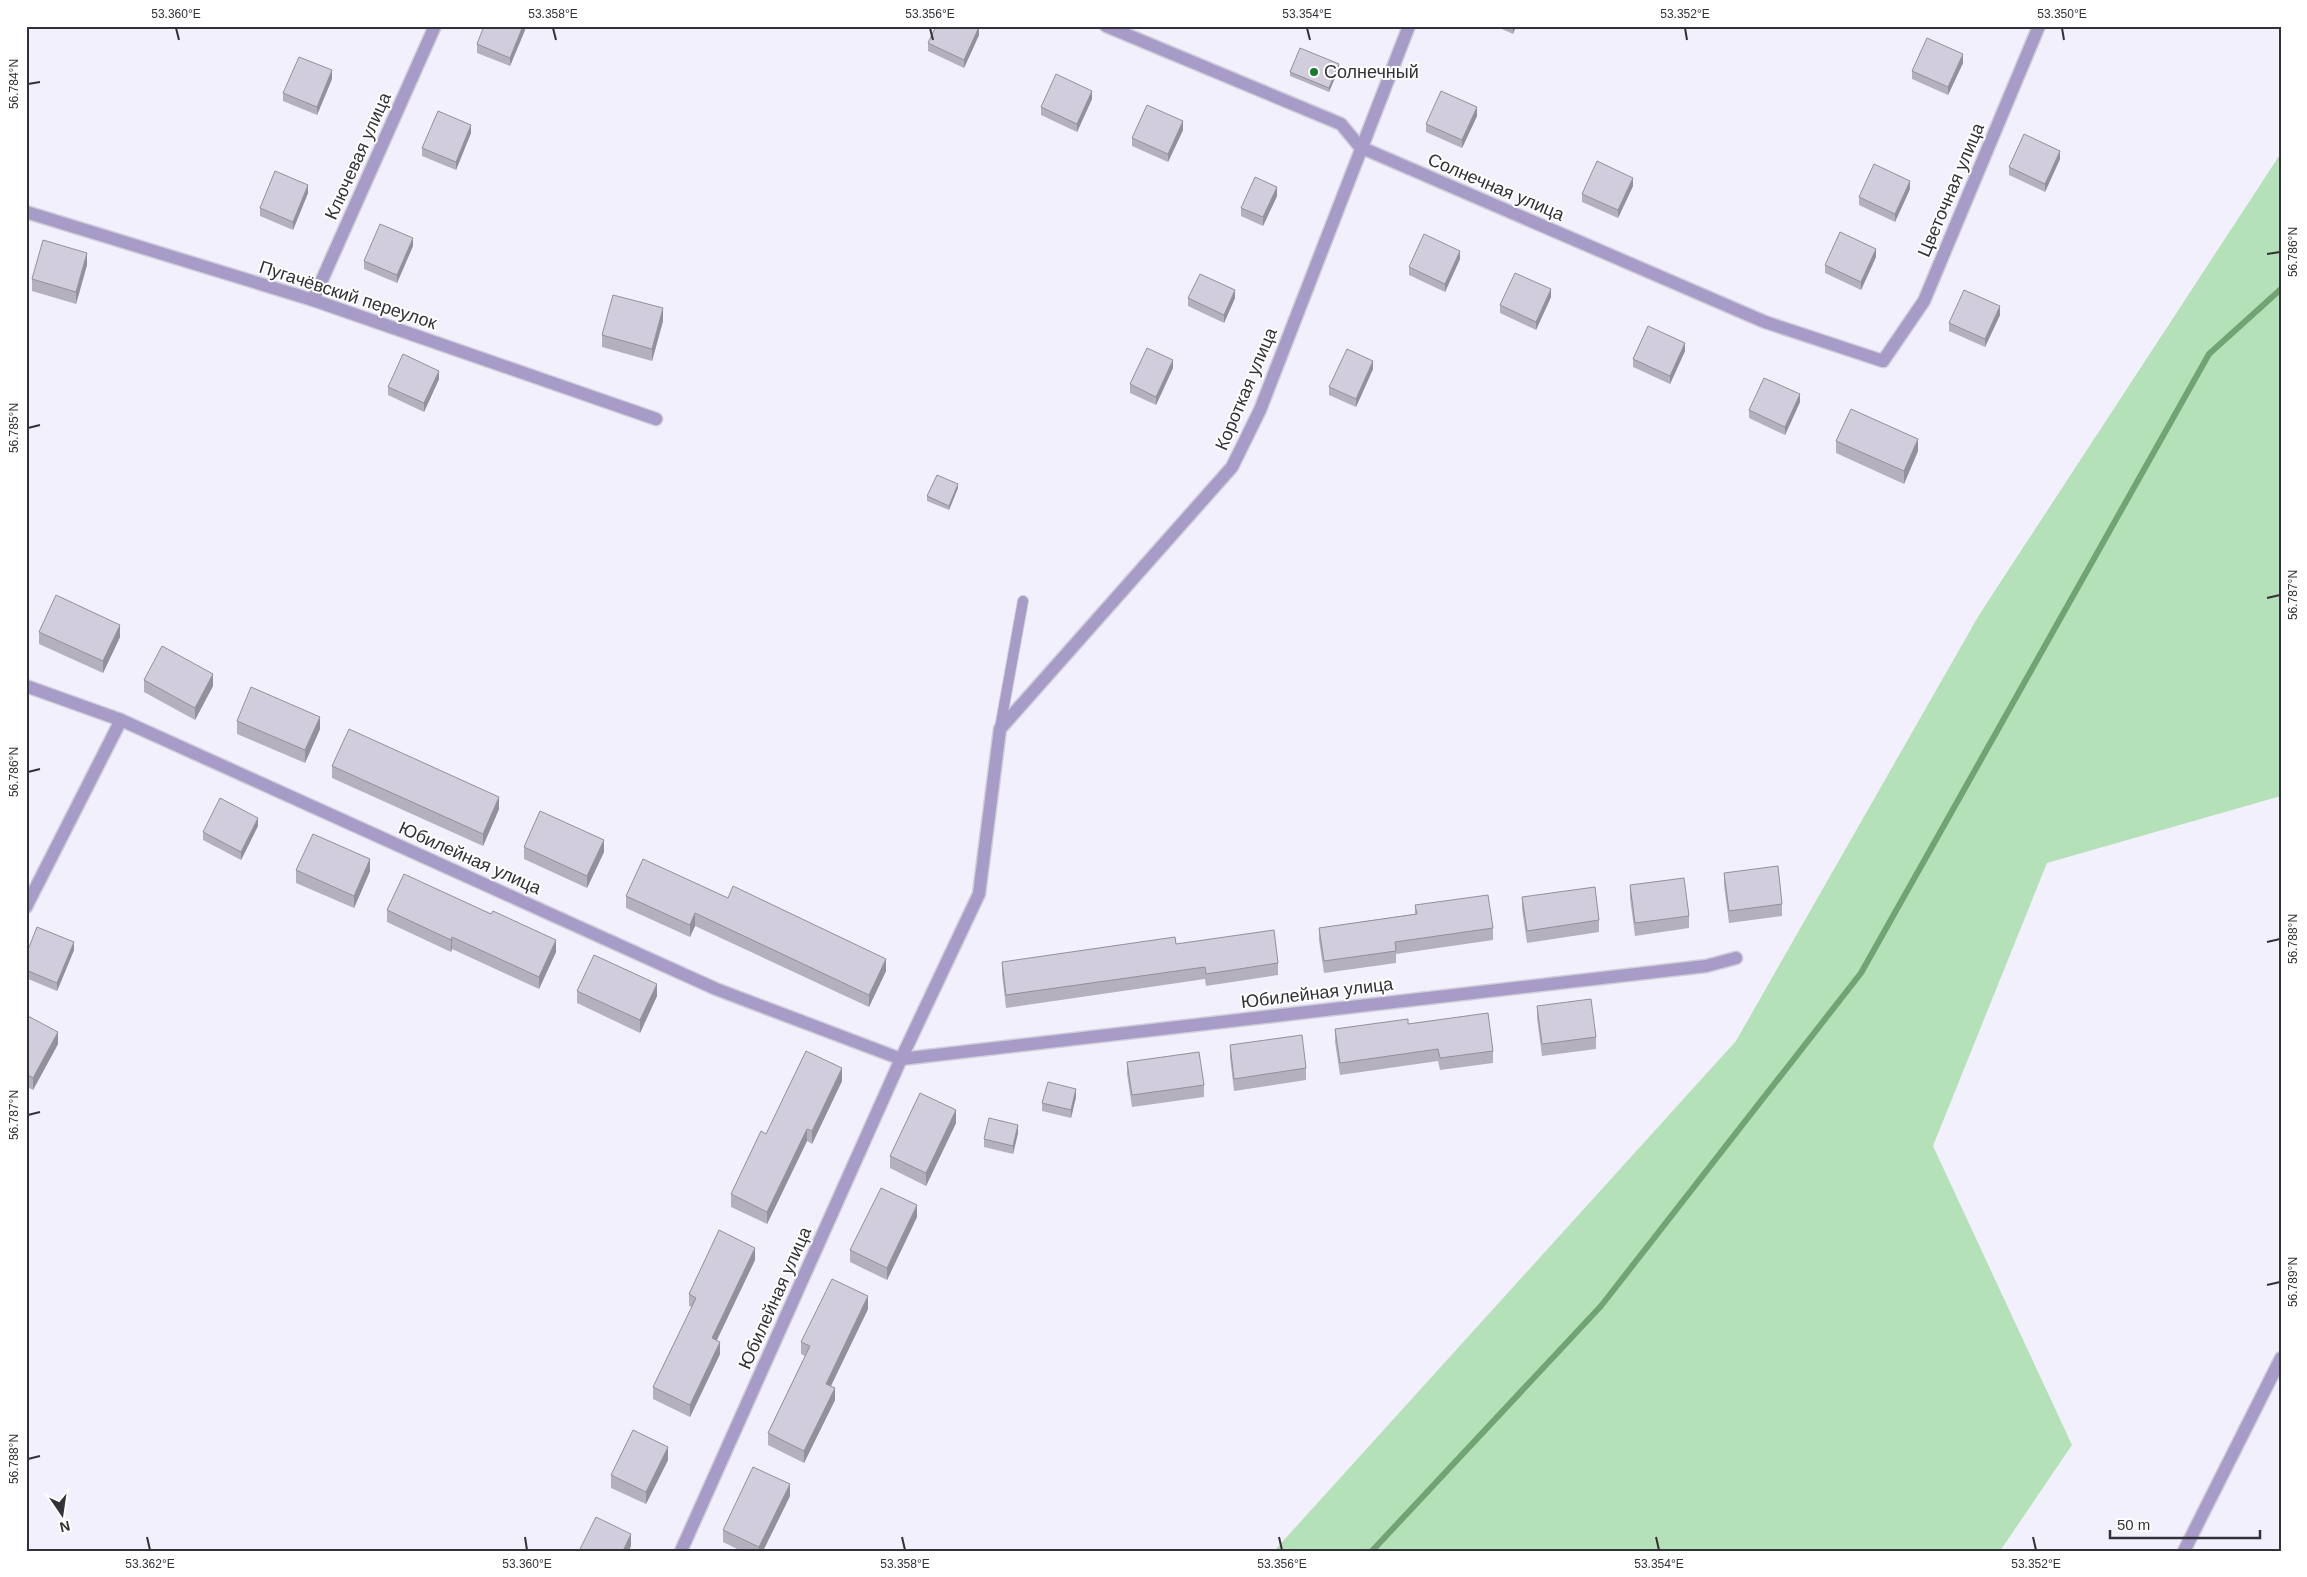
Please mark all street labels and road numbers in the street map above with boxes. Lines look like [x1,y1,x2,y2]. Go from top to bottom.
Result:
street label: Ключевая улица [321,88,395,223]
street label: Цветочная улица [1914,119,1989,260]
street label: Солнечная улица [1425,149,1568,225]
street label: Пугачёвский переулок [257,257,439,333]
street label: Короткая улица [1211,324,1281,453]
street label: Юбилейная улица [396,818,545,899]
street label: Юбилейная улица [1240,974,1395,1012]
street label: Юбилейная улица [735,1223,816,1372]

